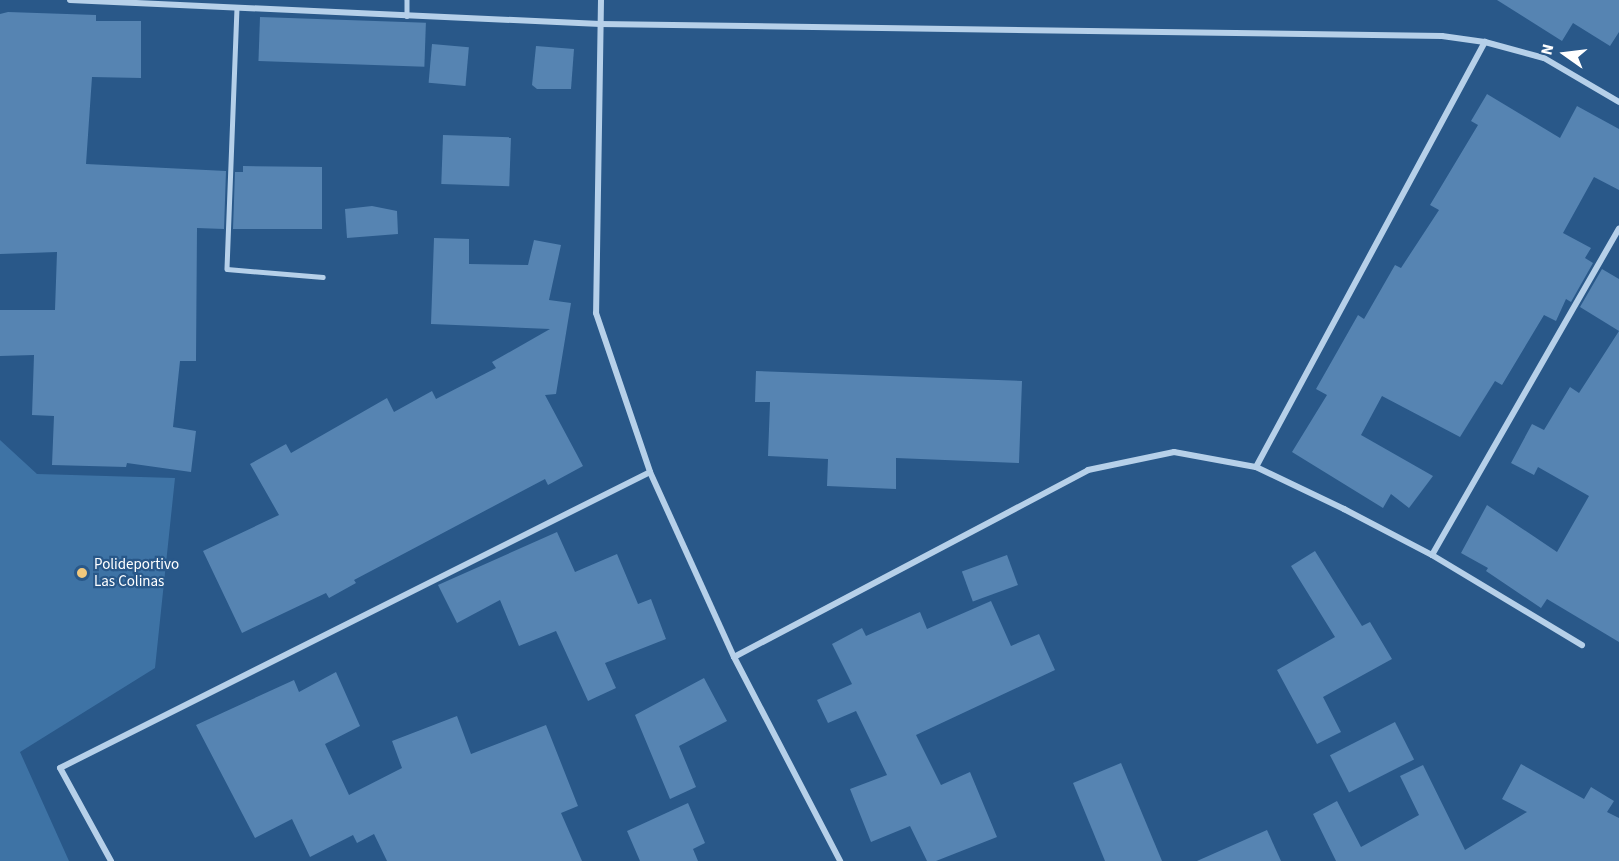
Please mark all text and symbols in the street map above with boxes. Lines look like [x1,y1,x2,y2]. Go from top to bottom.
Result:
north arrow [1535,24,1595,84]
text: N [1536,42,1559,57]
place label: Polideportivo Las Colinas [94,555,179,590]
marker: Polideportivo Las Colinas [75,566,89,580]

